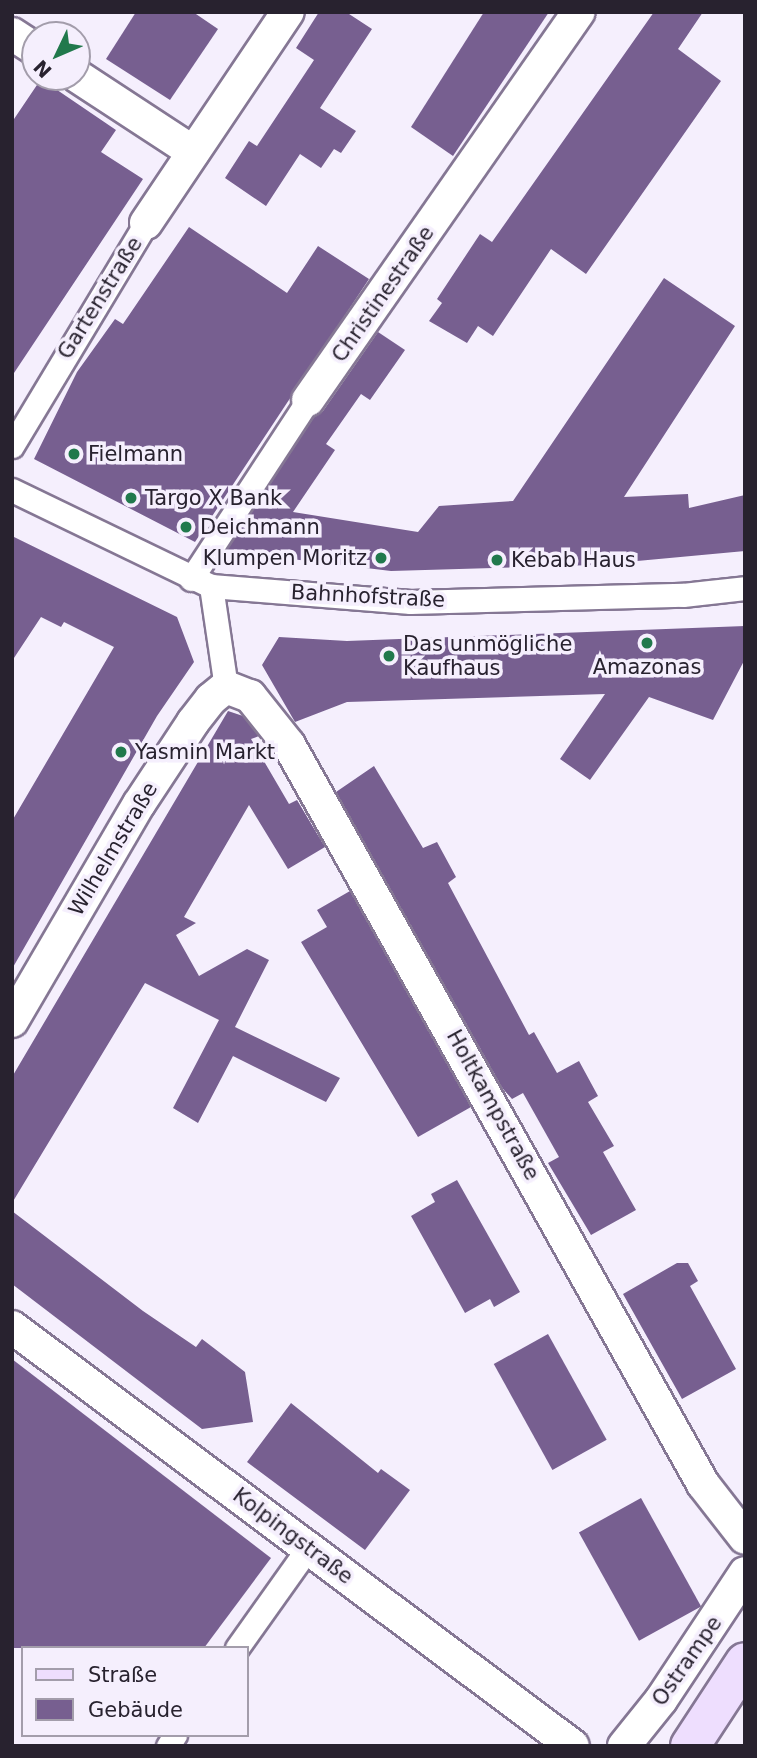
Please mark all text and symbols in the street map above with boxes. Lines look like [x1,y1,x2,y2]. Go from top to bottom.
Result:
north arrow [21,21,91,91]
text: N [29,56,56,83]
street label: Christinestraße [327,221,439,367]
street label: Gartenstraße [52,232,148,364]
place label: Fielmann [88,441,183,467]
marker: Fielmann [66,446,82,462]
place label: Targo X Bank [145,485,282,511]
marker: Targo X Bank [123,490,139,506]
place label: Deichmann [200,514,320,540]
marker: Deichmann [178,519,194,535]
place label: Klumpen Moritz [203,545,367,571]
place label: Kebab Haus [511,547,636,573]
marker: Klumpen Moritz [373,550,389,566]
marker: Kebab Haus [489,552,505,568]
street label: Bahnhofstraße [290,579,446,613]
place label: Das unmögliche Kaufhaus [403,631,572,681]
marker: Amazonas [639,635,655,651]
marker: Das unmögliche Kaufhaus [381,648,397,664]
place label: Amazonas [593,654,701,680]
place label: Yasmin Markt [135,739,275,765]
marker: Yasmin Markt [113,744,129,760]
street label: Wilhelmstraße [63,778,163,920]
street label: Holtkampstraße [441,1025,545,1185]
street label: Kolpingstraße [228,1483,358,1589]
street label: Ostrampe [647,1611,727,1711]
legend [21,1646,248,1737]
text: Straße [88,1663,157,1687]
text: Gebäude [88,1698,183,1722]

